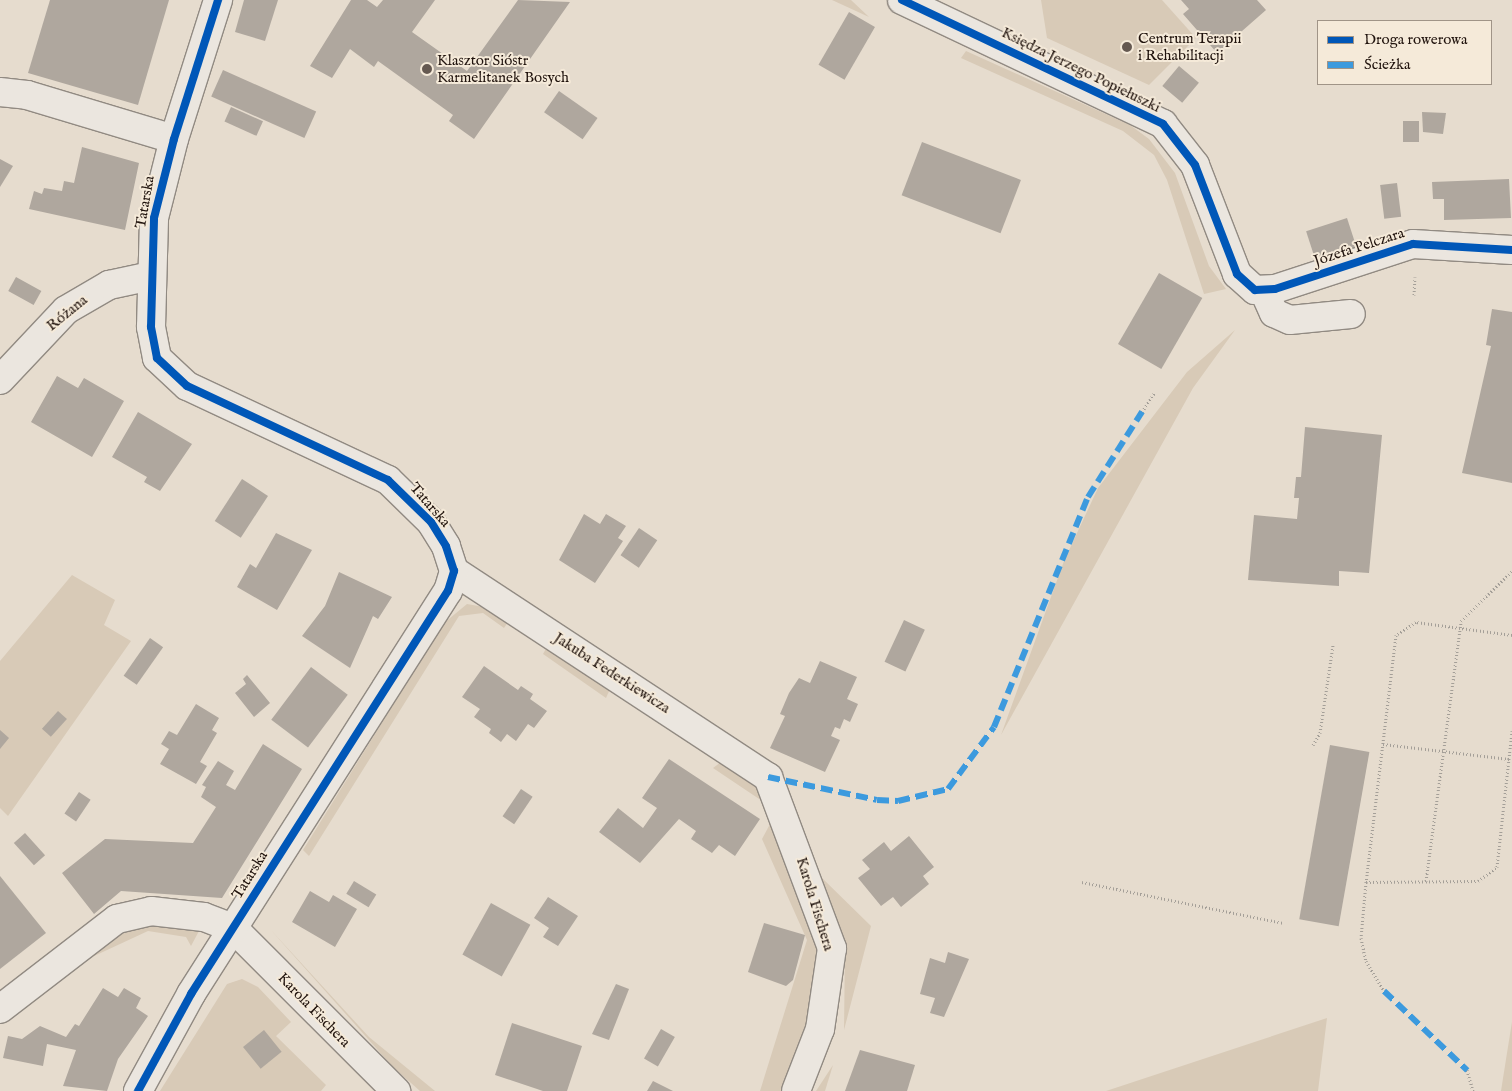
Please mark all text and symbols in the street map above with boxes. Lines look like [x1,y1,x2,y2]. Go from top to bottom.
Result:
legend [1317,20,1492,85]
street label: Księdza Jerzego Popiełuszki [999,24,1163,116]
place label: Centrum Terapii i Rehabilitacji [1138,29,1241,64]
text: Droga rowerowa [1364,30,1467,49]
marker: Centrum Terapii i Rehabilitacji [1120,40,1134,54]
place label: Klasztor Sióstr Karmelitanek Bosych [437,51,569,86]
text: Ścieżka [1364,55,1410,74]
marker: Klasztor Sióstr Karmelitanek Bosych [421,63,433,75]
street label: Tatarska [132,174,158,230]
street label: Józefa Pelczara [1311,224,1407,270]
street label: Różana [43,291,91,335]
street label: Tatarska [406,479,454,531]
street label: Jakuba Federkiewicza [551,629,673,717]
street label: Tatarska [228,848,272,902]
street label: Karola Fischera [792,855,838,953]
street label: Karola Fischera [274,969,354,1051]

